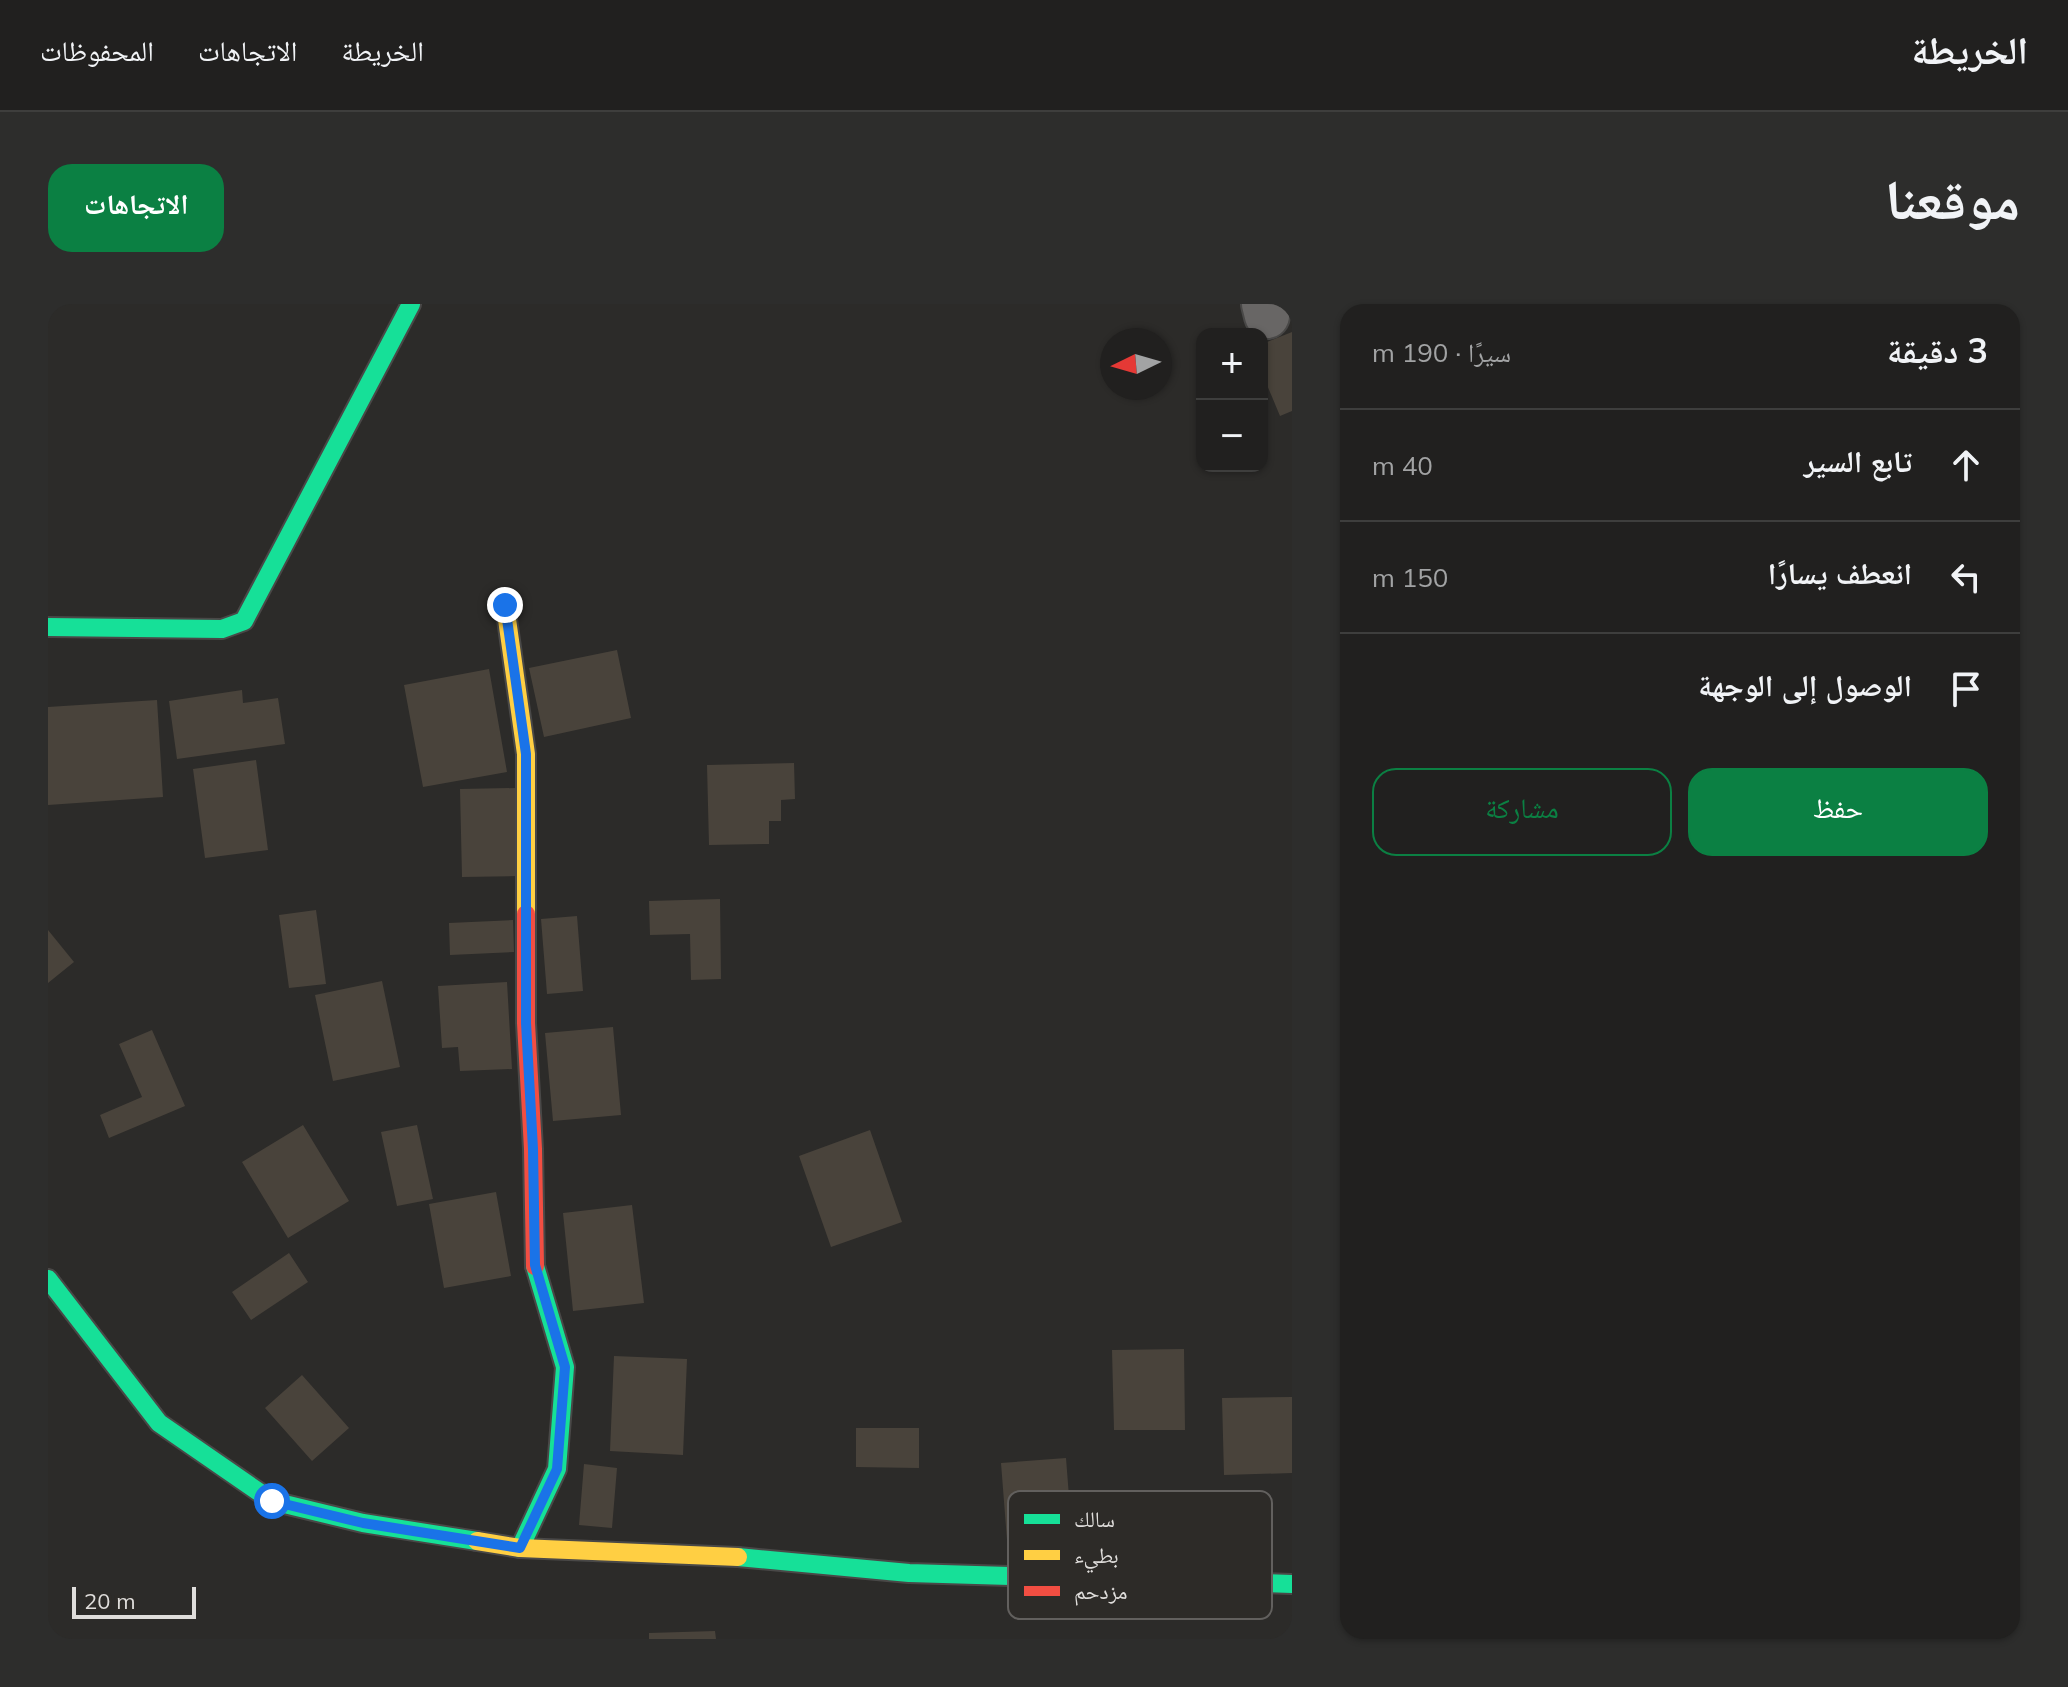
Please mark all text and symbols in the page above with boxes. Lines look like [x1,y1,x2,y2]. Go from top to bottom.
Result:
text: الخريطة [1911,26,2028,74]
text: المحفوظات [40,33,154,68]
text: الاتجاهات [198,33,297,68]
text: الخريطة [341,33,424,68]
button: الاتجاهات [48,164,224,252]
text: موقعنا [1885,164,2020,234]
north arrow [1100,328,1172,400]
map controls [1196,328,1268,472]
button: + [1196,328,1268,400]
text: 3 دقيقة [1887,329,1988,372]
text: سيرًا · 190 m [1372,336,1511,369]
button: − [1196,400,1268,472]
text: تابع السير [1804,442,1912,480]
icon: ahead [1944,443,1988,487]
text: 40 m [1372,449,1433,482]
text: انعطف يسارًا [1768,554,1912,592]
icon: left [1944,555,1988,599]
text: 150 m [1372,561,1448,594]
route end [487,587,523,623]
text: الوصول إلى الوجهة [1698,666,1912,704]
icon: arrive [1944,667,1988,711]
button: مشاركة [1372,768,1672,856]
button: حفظ [1688,768,1988,856]
route start [254,1483,290,1519]
legend [1008,1491,1272,1619]
text: سالك [1074,1505,1115,1533]
text: بطيء [1074,1541,1119,1573]
text: مزدحم [1074,1577,1128,1606]
scale bar [72,1583,196,1619]
text: 20 m [84,1587,135,1615]

